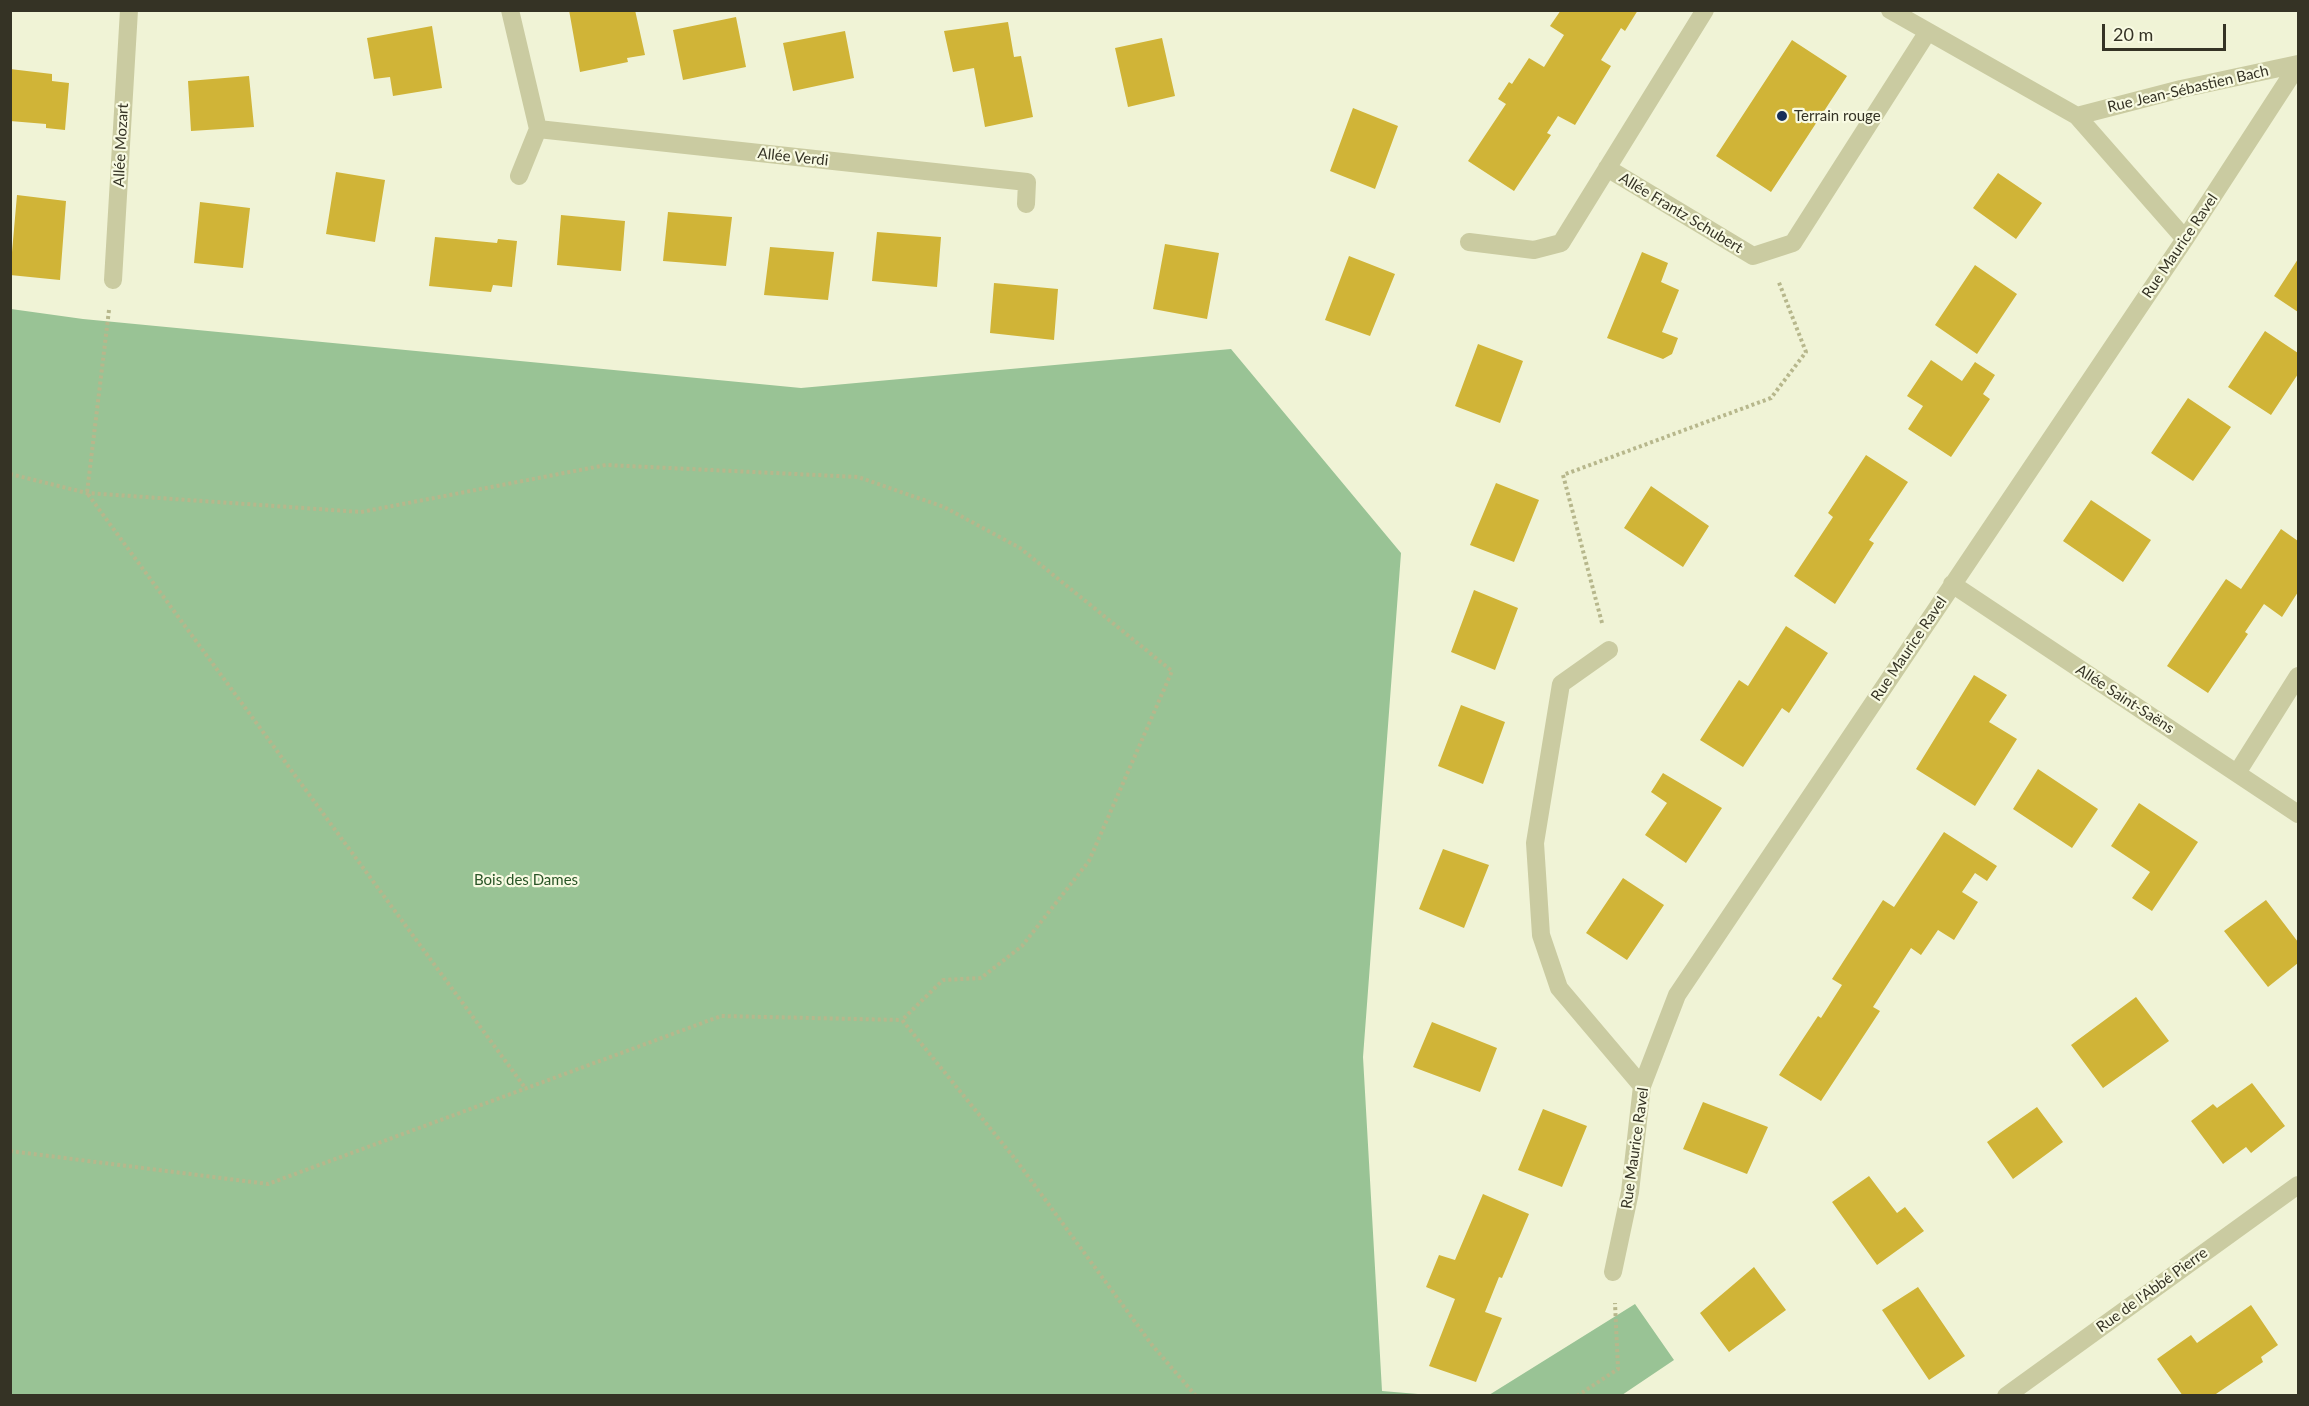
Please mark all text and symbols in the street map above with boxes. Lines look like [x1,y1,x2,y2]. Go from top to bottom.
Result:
scale bar [2105,12,2230,50]
text: 20 m [2113,23,2153,45]
street label: Rue Jean-Sébastien Bach [2106,62,2270,116]
street label: Allée Mozart [110,103,132,187]
place label: Terrain rouge [1794,107,1881,125]
marker: Terrain rouge [1775,109,1789,123]
street label: Allée Verdi [757,144,829,170]
street label: Allée Frantz Schubert [1616,169,1746,257]
street label: Rue Maurice Ravel [2138,190,2222,302]
street label: Rue Maurice Ravel [1867,593,1951,705]
street label: Allée Saint-Saëns [2073,661,2177,737]
park label: Bois des Dames [474,871,578,889]
street label: Rue Maurice Ravel [1618,1086,1652,1210]
street label: Rue de l'Abbé Pierre [2093,1244,2211,1336]

